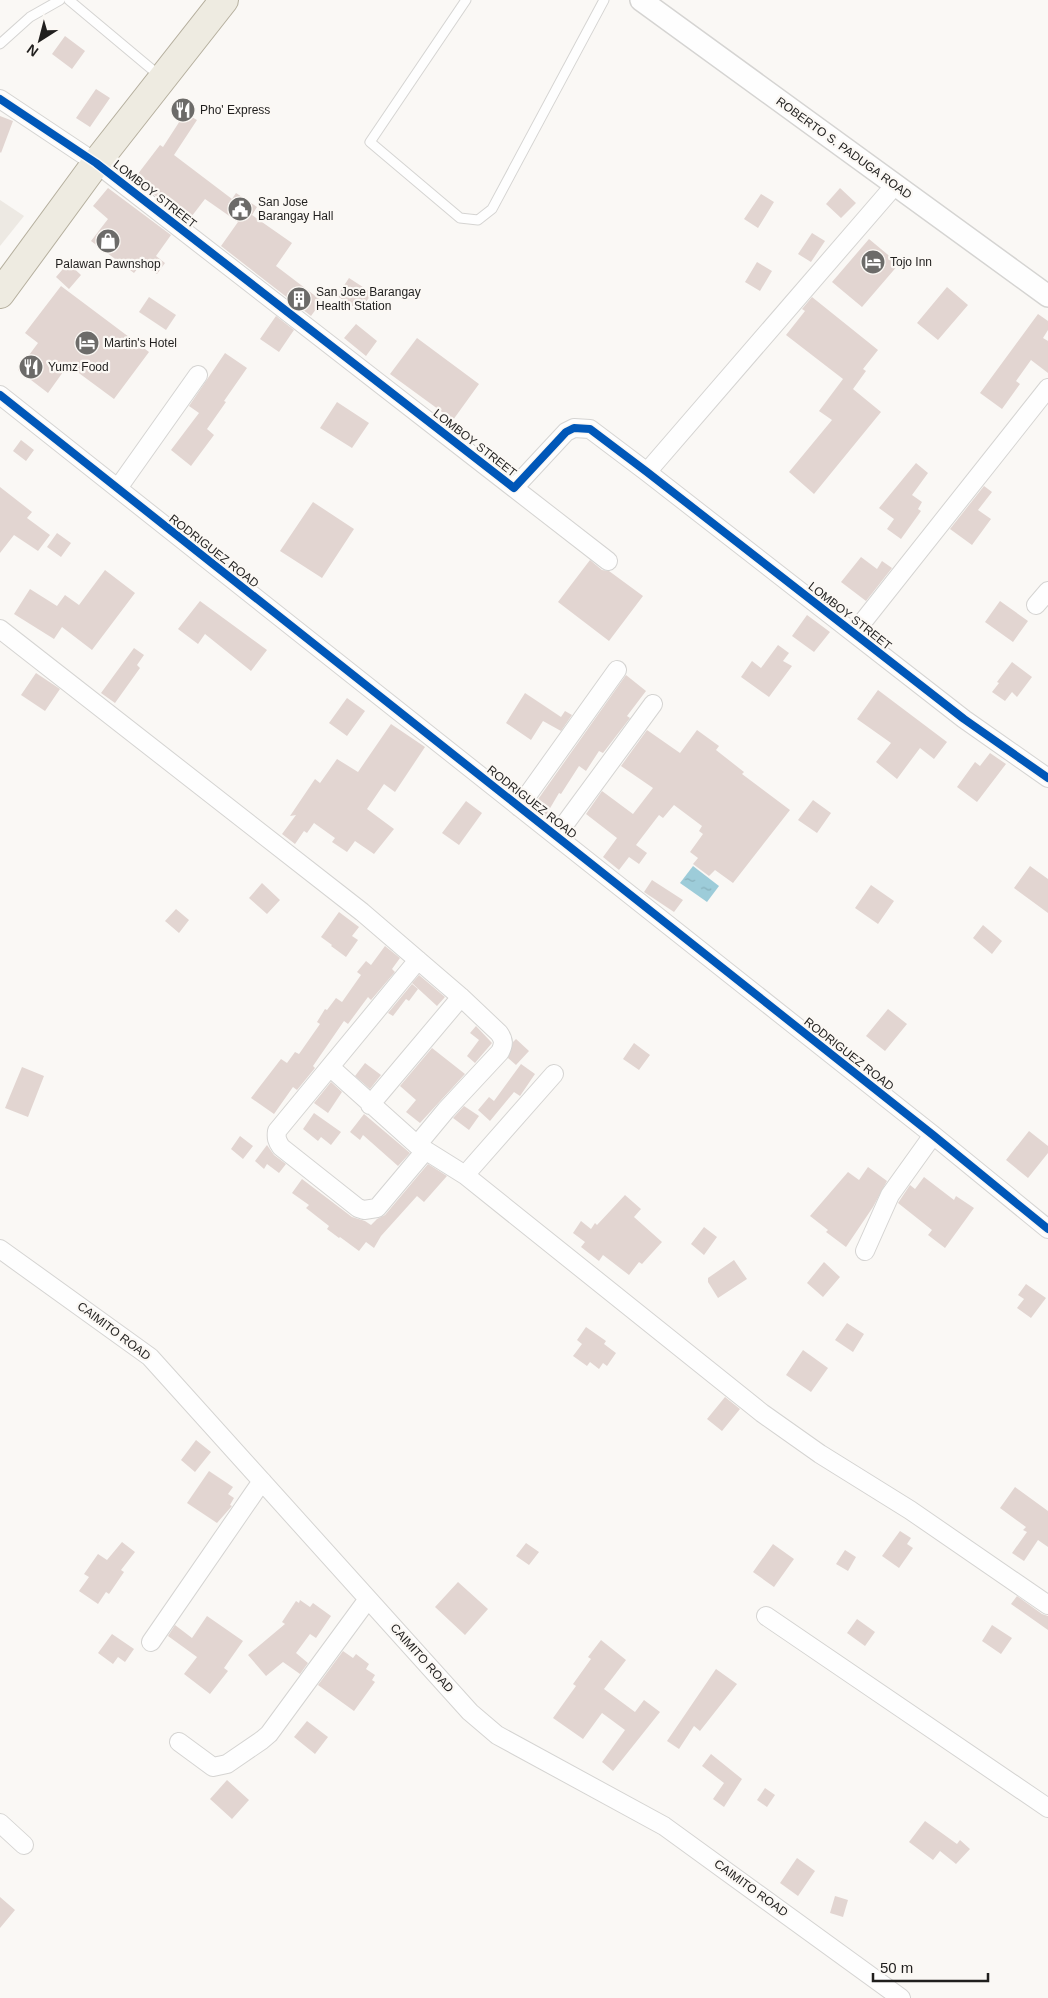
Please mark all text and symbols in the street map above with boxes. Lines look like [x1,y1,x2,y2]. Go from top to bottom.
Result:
north arrow [15,15,65,65]
text: N [24,41,41,60]
street label: ROBERTO S. PADUGA ROAD [774,94,915,202]
restaurant icon: Pho' Express [170,97,196,123]
place label: Pho' Express [200,103,270,117]
street label: LOMBOY STREET [111,157,200,231]
place label: San Jose Barangay Hall [258,195,333,223]
public building icon: San Jose Barangay Hall [227,196,253,222]
shop icon: Palawan Pawnshop [95,228,121,254]
hotel icon: Tojo Inn [860,249,886,275]
place label: Tojo Inn [890,255,932,269]
place label: Palawan Pawnshop [55,257,161,271]
place label: San Jose Barangay Health Station [316,285,421,313]
building icon: San Jose Barangay Health Station [286,286,312,312]
hotel icon: Martin's Hotel [74,330,100,356]
place label: Martin's Hotel [104,336,177,350]
restaurant icon: Yumz Food [18,354,44,380]
place label: Yumz Food [48,360,109,374]
street label: LOMBOY STREET [431,406,520,480]
street label: RODRIGUEZ ROAD [166,512,262,591]
street label: LOMBOY STREET [806,579,895,653]
street label: RODRIGUEZ ROAD [484,763,580,842]
street label: RODRIGUEZ ROAD [801,1015,897,1094]
street label: CAIMITO ROAD [75,1299,154,1363]
street label: CAIMITO ROAD [387,1621,457,1696]
street label: CAIMITO ROAD [711,1857,791,1920]
scale bar [873,1950,988,1982]
text: 50 m [880,1959,913,1976]

